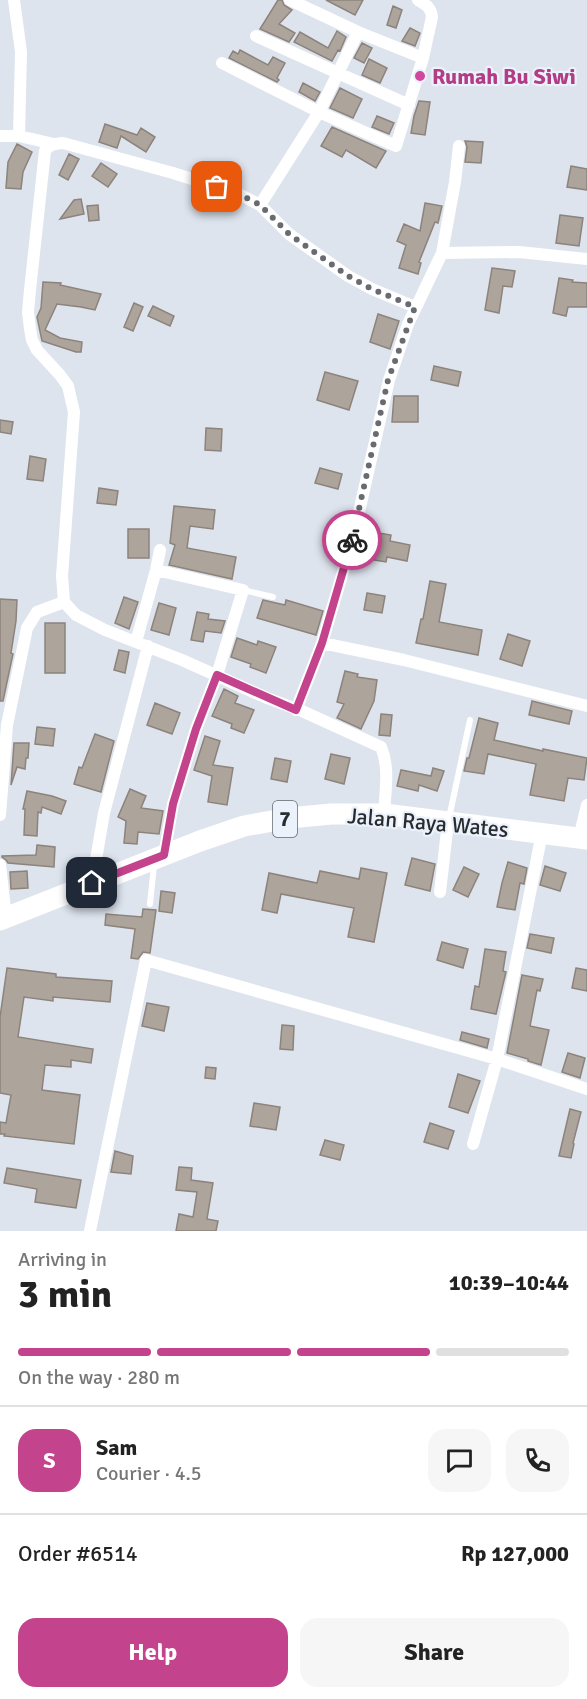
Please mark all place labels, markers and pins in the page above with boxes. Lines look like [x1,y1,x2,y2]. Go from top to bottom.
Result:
place label: Rumah Bu Siwi [432,63,576,90]
marker: Rumah Bu Siwi [413,69,427,83]
pin [191,161,242,212]
pin [66,857,117,908]

